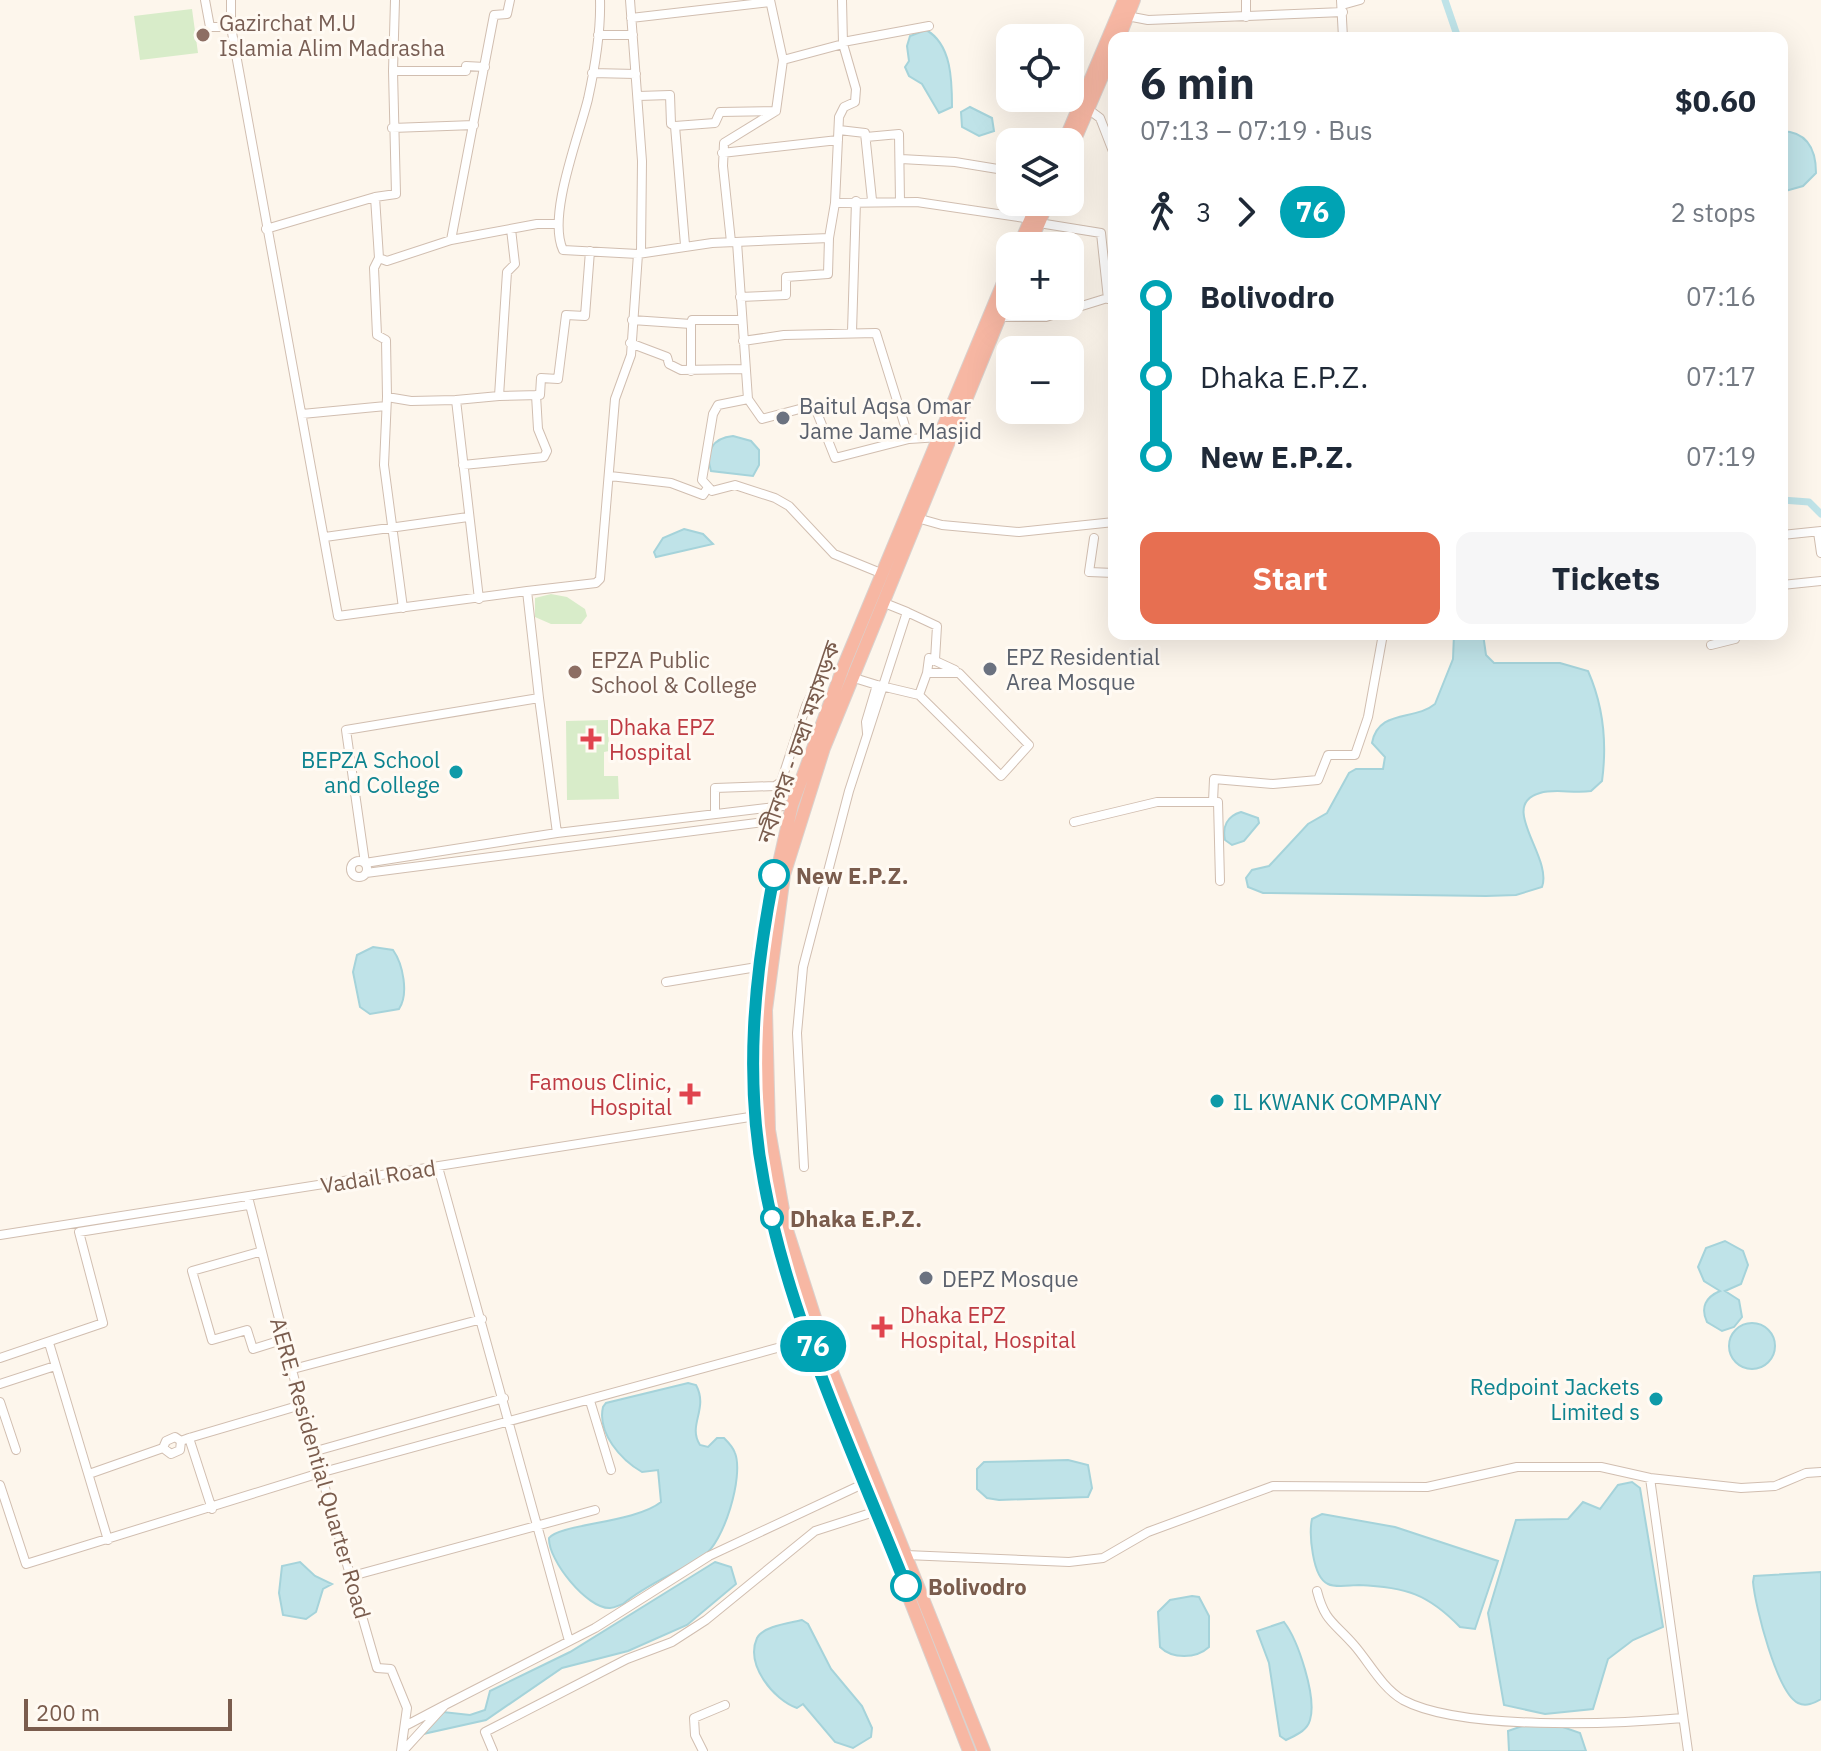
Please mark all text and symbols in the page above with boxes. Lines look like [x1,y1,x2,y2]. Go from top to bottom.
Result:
place label: Gazirchat M.U Islamia Alim Madrasha [219,8,445,62]
map controls [996,24,1084,424]
button: locate [996,24,1084,112]
marker: Gazirchat M.U Islamia Alim Madrasha [194,26,212,44]
text: 6 min [1140,54,1255,111]
text: $0.60 [1675,81,1756,120]
text: 07:13 – 07:19 · Bus [1140,113,1373,147]
button: layers [996,128,1084,216]
icon: walk [1140,190,1184,234]
icon: forward [1224,190,1268,234]
text: 76 [1296,193,1329,230]
text: 3 [1196,195,1212,229]
text: 2 stops [1670,195,1756,229]
button: + [996,232,1084,320]
text: Bolivodro [1200,277,1335,316]
text: 07:16 [1686,279,1756,313]
button: − [996,336,1084,424]
text: Dhaka E.P.Z. [1200,357,1368,396]
text: 07:17 [1686,359,1756,393]
place label: Baitul Aqsa Omar Jame Jame Masjid [799,391,982,445]
marker: Baitul Aqsa Omar Jame Jame Masjid [774,409,792,427]
text: New E.P.Z. [1200,437,1354,476]
text: 07:19 [1686,439,1756,473]
button: Start [1140,532,1440,624]
button: Tickets [1456,532,1756,624]
street label: নবীনগর - চন্দ্রা মহাসড়ক [749,637,846,848]
place label: EPZ Residential Area Mosque [1006,642,1160,696]
place label: EPZA Public School & College [591,645,757,699]
marker: EPZ Residential Area Mosque [981,660,999,678]
marker: EPZA Public School & College [566,663,584,681]
place label: Dhaka EPZ Hospital [609,712,715,766]
marker: Dhaka EPZ Hospital [580,728,602,750]
place label: BEPZA School and College [301,745,440,799]
marker: BEPZA School and College [447,763,465,781]
marker: New E.P.Z. [759,860,789,890]
place label: New E.P.Z. [796,861,909,890]
place label: Famous Clinic, Hospital [529,1067,672,1121]
marker: Famous Clinic, Hospital [679,1083,701,1105]
place label: IL KWANK COMPANY [1233,1087,1442,1116]
marker: IL KWANK COMPANY [1208,1092,1226,1110]
street label: Vadail Road [318,1153,438,1199]
place label: Dhaka E.P.Z. [790,1204,922,1233]
marker: Dhaka E.P.Z. [761,1207,783,1229]
place label: DEPZ Mosque [942,1264,1079,1293]
marker: DEPZ Mosque [917,1269,935,1287]
place label: Dhaka EPZ Hospital, Hospital [900,1300,1076,1354]
street label: AERE, Residential Quarter Road [264,1314,378,1622]
marker: Dhaka EPZ Hospital, Hospital [871,1316,893,1338]
line badge: 76 [777,1320,849,1372]
text: 76 [796,1327,830,1364]
place label: Redpoint Jackets Limited s [1470,1372,1640,1426]
marker: Redpoint Jackets Limited s [1647,1390,1665,1408]
marker: Bolivodro [891,1571,921,1601]
place label: Bolivodro [928,1572,1027,1601]
scale bar [24,1695,232,1731]
text: 200 m [36,1698,100,1727]

